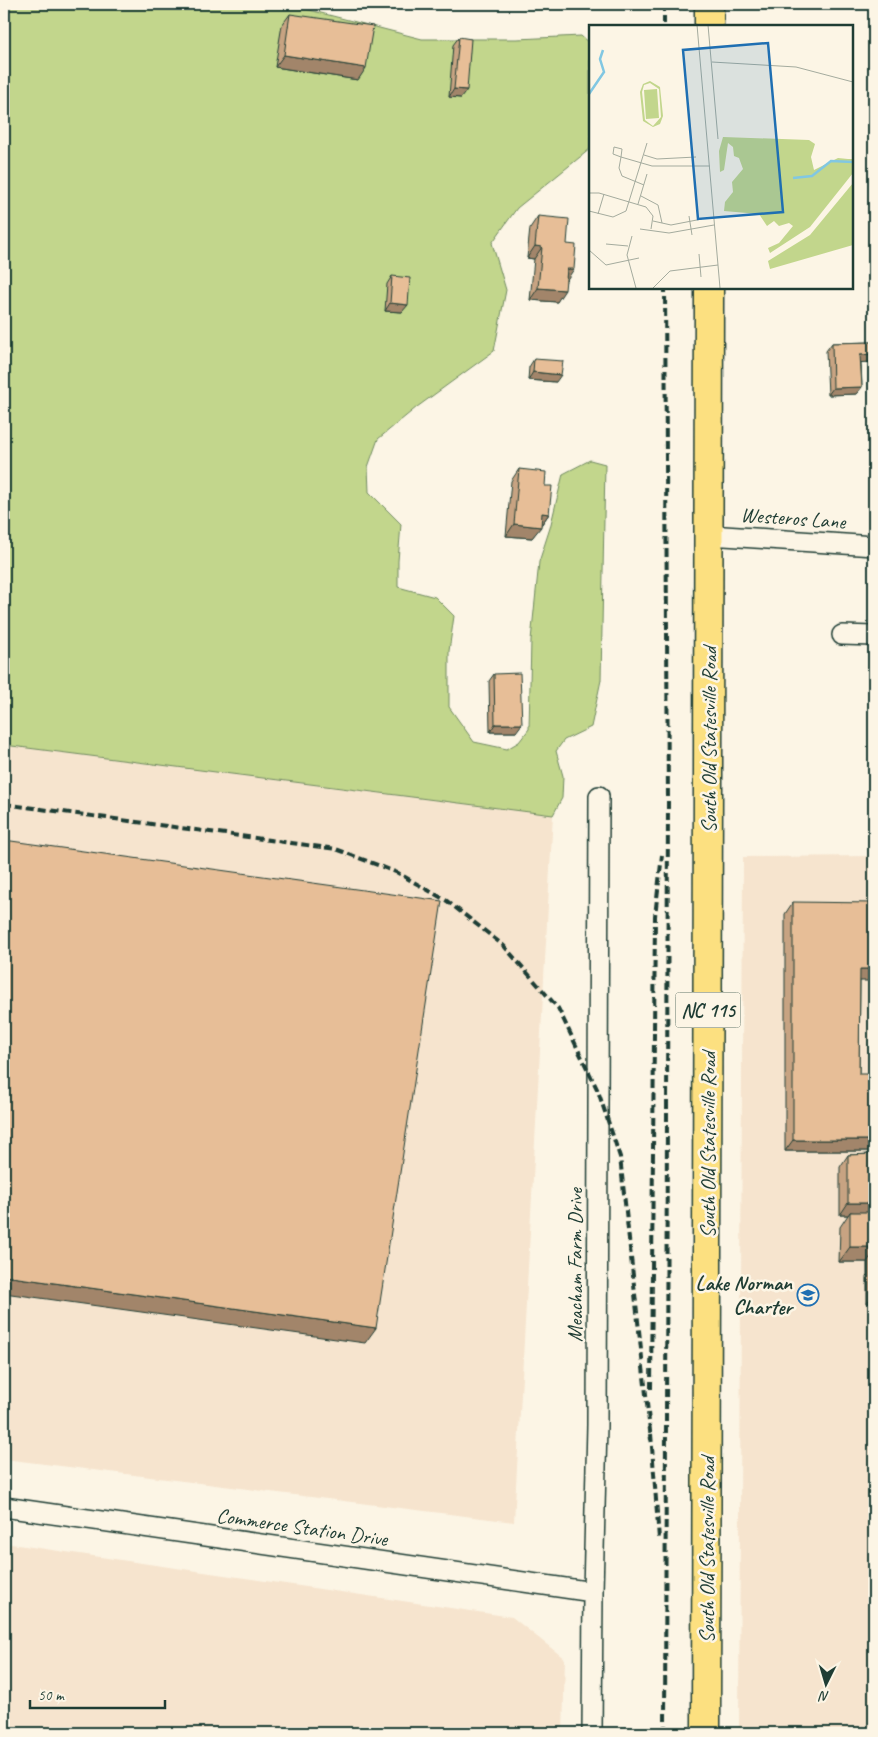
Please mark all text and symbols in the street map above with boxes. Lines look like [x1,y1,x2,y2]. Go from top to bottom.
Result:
inset map [589,25,853,289]
street label: Westeros Lane [740,501,847,535]
street label: South Old Statesville Road [696,643,722,833]
road number: NC 115 [676,992,740,1028]
street label: South Old Statesville Road [695,1048,721,1238]
street label: Meacham Farm Drive [562,1187,588,1342]
place label: Lake Norman Charter [696,1270,794,1320]
school or university icon: Lake Norman Charter [796,1283,820,1307]
street label: South Old Statesville Road [694,1453,720,1643]
street label: Commerce Station Drive [215,1502,390,1552]
north arrow [800,1660,850,1710]
scale bar [30,1677,165,1709]
text: 50 m [38,1686,65,1705]
text: N [818,1687,830,1705]

